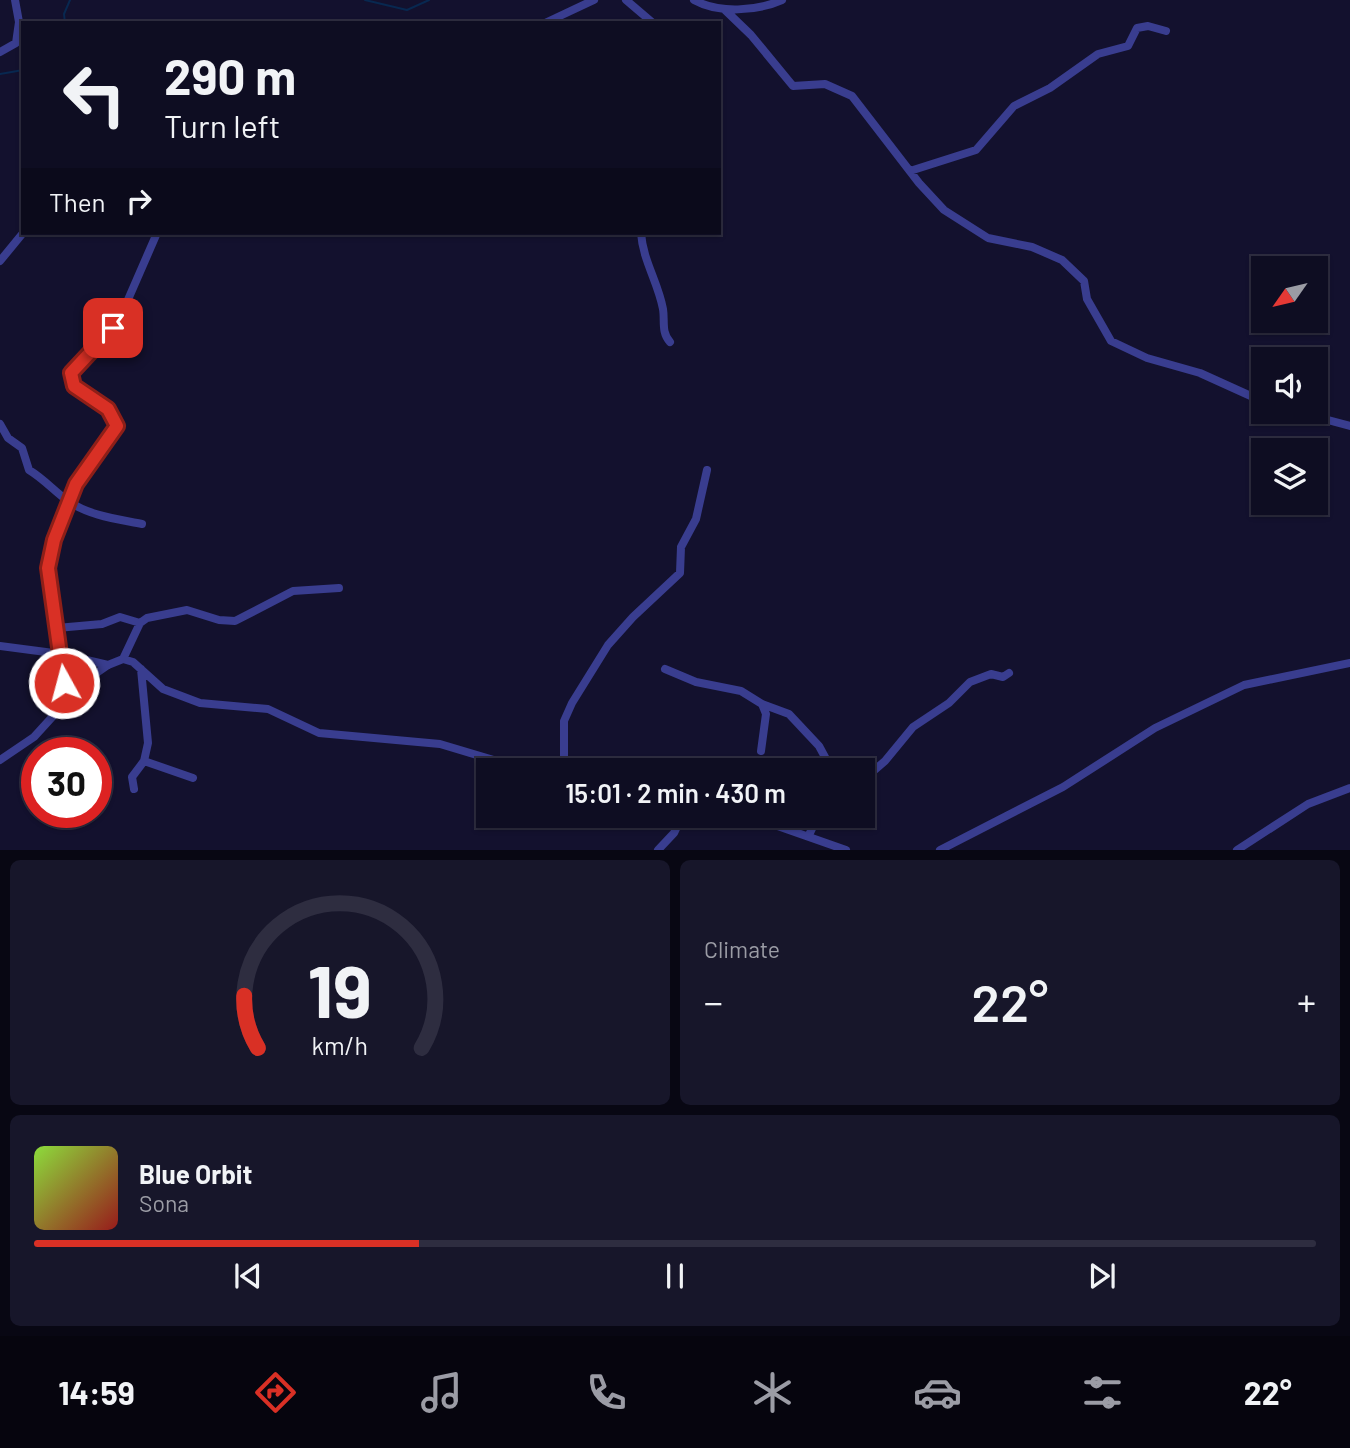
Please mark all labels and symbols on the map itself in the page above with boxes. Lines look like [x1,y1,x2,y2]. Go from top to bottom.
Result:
north arrow [1251,256,1328,332]
pin [83,298,143,358]
position arrow [27,646,101,720]
speed limit sign: 30 [21,737,112,828]

